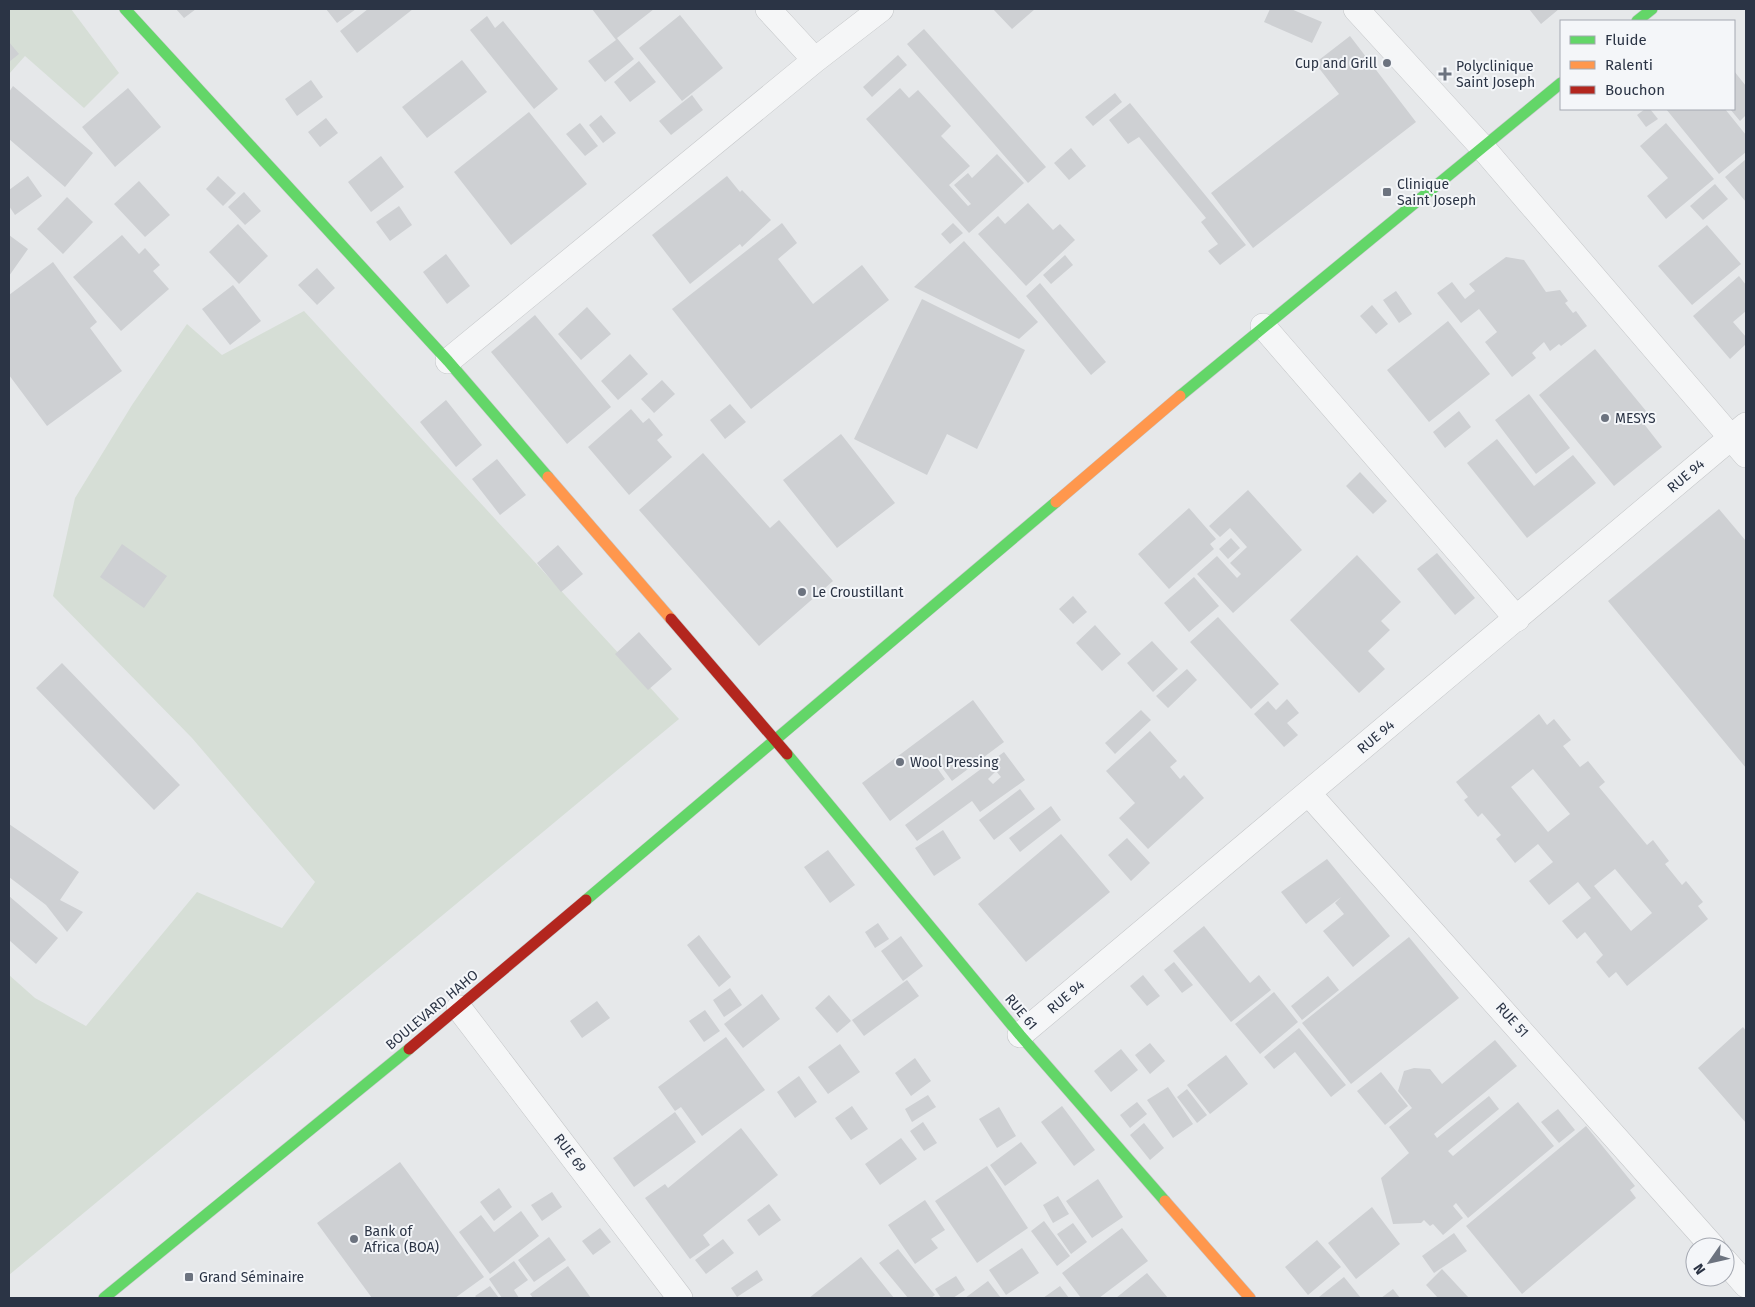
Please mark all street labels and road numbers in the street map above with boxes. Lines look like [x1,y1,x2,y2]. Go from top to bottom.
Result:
street label: RUE 94 [1664,455,1709,496]
street label: RUE 94 [1354,716,1399,757]
street label: BOULEVARD HAHO [382,966,482,1054]
street label: RUE 94 [1044,976,1089,1017]
street label: RUE 61 [1001,991,1041,1033]
street label: RUE 51 [1492,999,1532,1041]
street label: RUE 69 [550,1131,590,1175]

